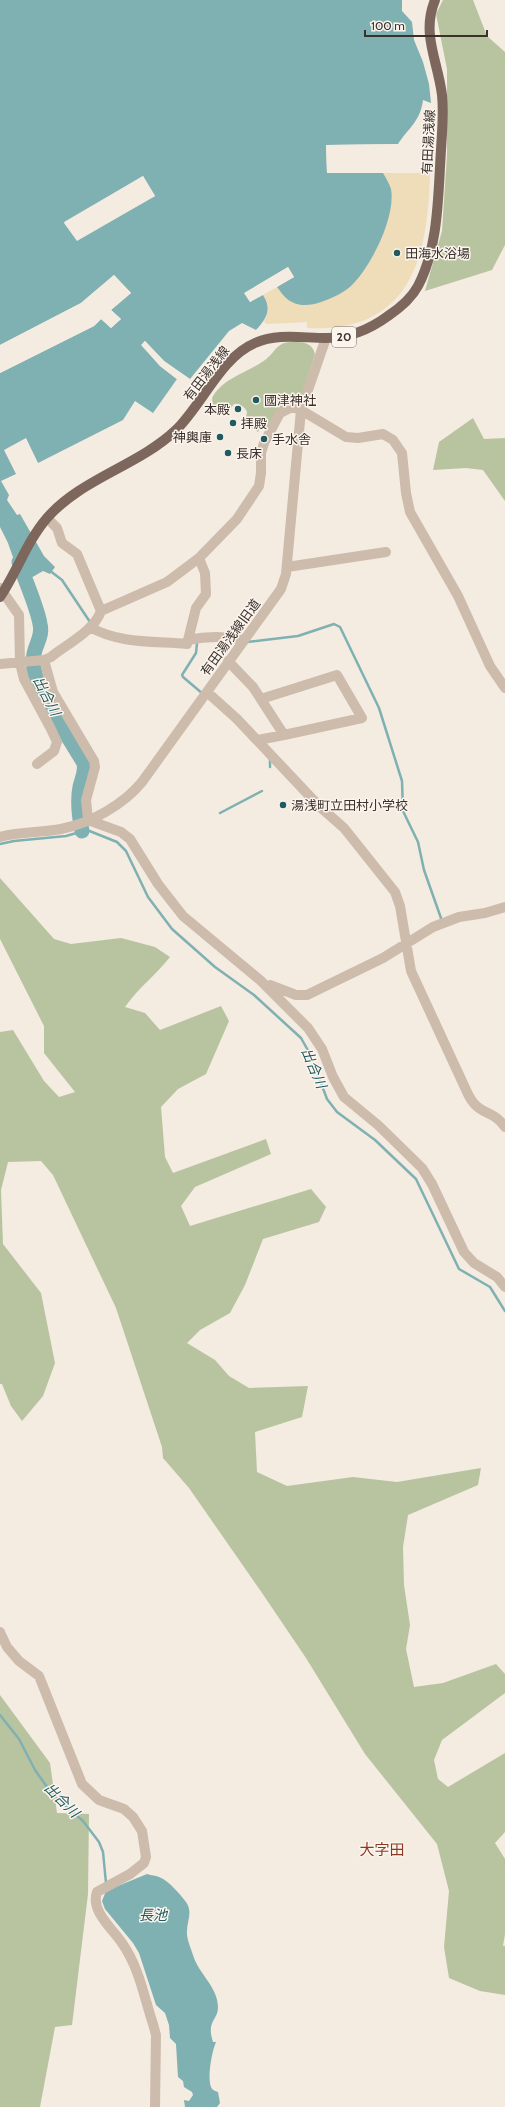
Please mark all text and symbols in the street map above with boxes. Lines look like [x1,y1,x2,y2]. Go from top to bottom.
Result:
scale bar [365,12,487,38]
text: 100 m [371,18,405,33]
street label: 有田湯浅線 [418,109,438,175]
place label: 田海水浴場 [405,245,470,261]
marker: 田海水浴場 [392,248,402,258]
road number: 20 [332,327,356,347]
street label: 有田湯浅線 [180,342,232,404]
place label: 國津神社 [264,392,316,408]
marker: 國津神社 [251,395,261,405]
place label: 本殿 [204,401,230,417]
marker: 本殿 [233,404,243,414]
place label: 拝殿 [241,415,267,431]
marker: 拝殿 [228,418,238,428]
place label: 神輿庫 [173,429,212,445]
place label: 手水舎 [272,431,311,447]
marker: 神輿庫 [215,432,225,442]
marker: 手水舎 [259,434,269,444]
place label: 長床 [236,445,262,461]
marker: 長床 [223,448,233,458]
street label: 有田湯浅線旧道 [197,595,263,679]
water label: 出合川 [29,673,65,721]
place label: 湯浅町立田村小学校 [291,797,408,813]
marker: 湯浅町立田村小学校 [278,800,288,810]
water label: 出合川 [298,1045,331,1093]
water label: 出合川 [41,1779,85,1823]
district label: 大字田 [359,1841,405,1859]
water label: 長池 [139,1906,169,1924]

